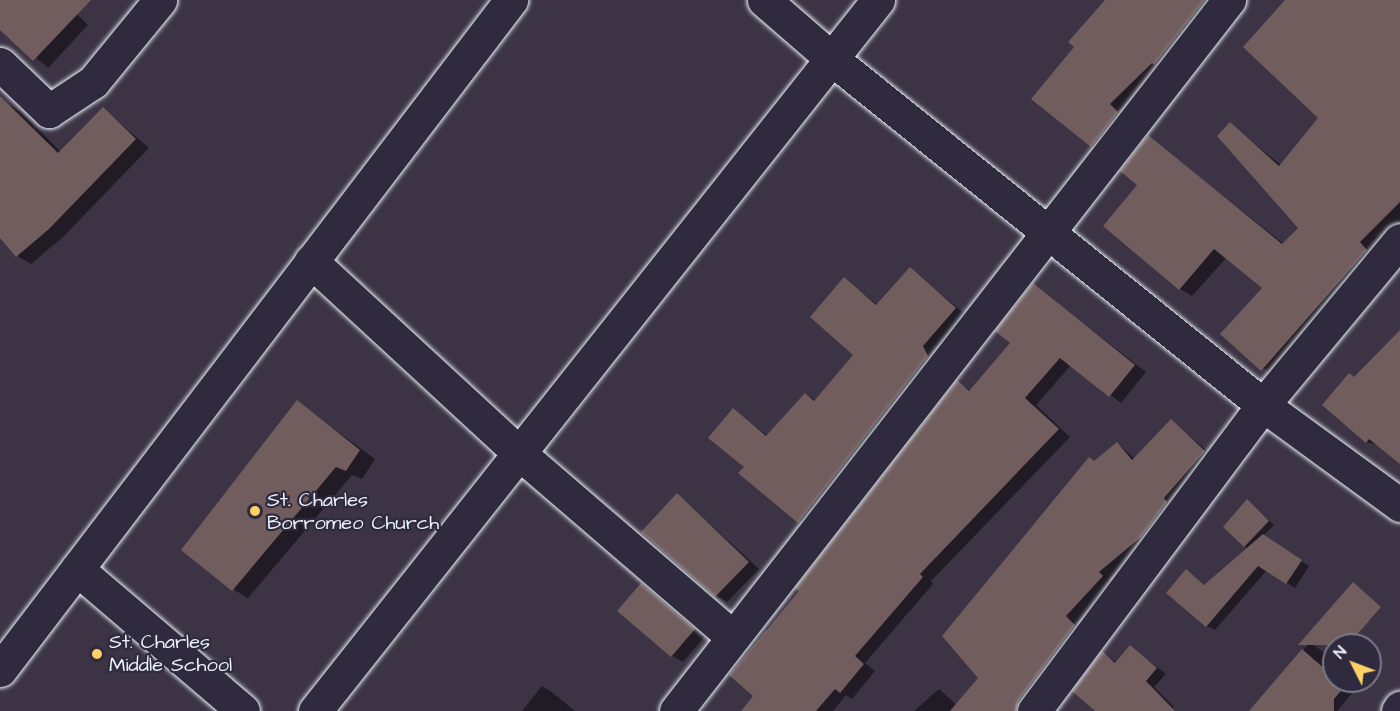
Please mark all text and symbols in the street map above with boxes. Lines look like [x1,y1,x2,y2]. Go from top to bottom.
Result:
place label: St. Charles Borromeo Church [267,488,439,535]
marker: St. Charles Borromeo Church [248,504,262,518]
place label: St. Charles Middle School [109,630,232,677]
north arrow [1322,633,1382,693]
text: N [1329,641,1352,663]
marker: St. Charles Middle School [90,647,104,661]

